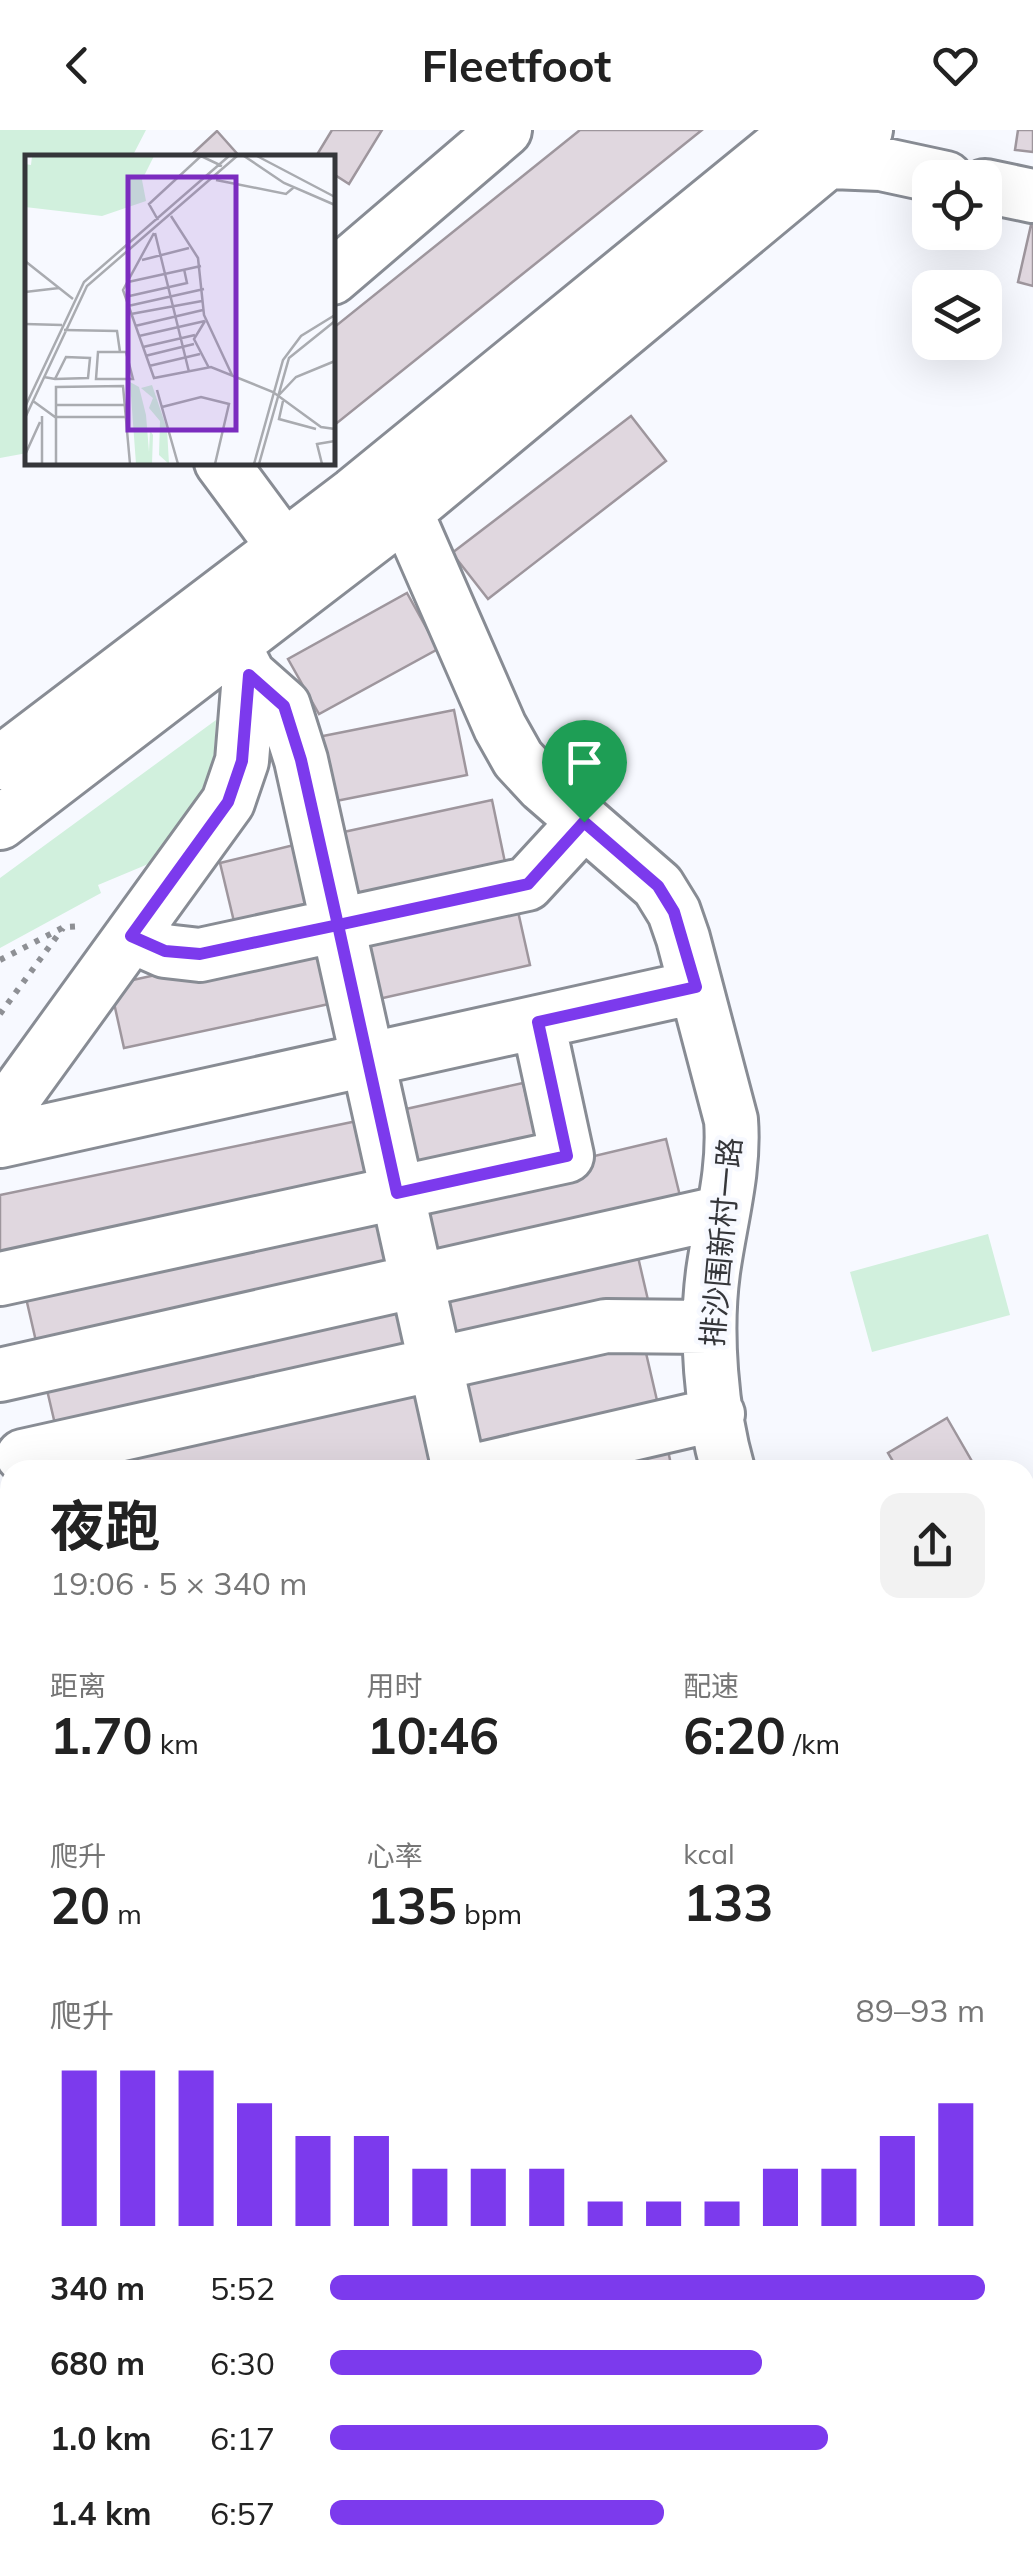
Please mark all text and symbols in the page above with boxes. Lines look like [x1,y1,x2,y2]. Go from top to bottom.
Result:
text: Fleetfoot [422,37,611,93]
icon: back [50,38,105,93]
icon: heart [928,38,983,93]
inset map [25,155,335,465]
map controls [912,160,1002,360]
button: locate [912,160,1002,250]
button: layers [912,270,1002,360]
pin [542,720,627,823]
icon: arrive [557,735,612,790]
street label: 排沙围新村一路 [693,1136,749,1348]
text: 夜跑 [50,1491,160,1560]
button: share [880,1493,985,1598]
text: 19:06 · 5 × 340 m [50,1563,307,1603]
text: 距离 [50,1668,106,1703]
text: 用时 [367,1668,423,1703]
text: 配速 [683,1668,739,1703]
text: 1.70 [50,1704,152,1767]
text: 10:46 [367,1704,499,1767]
text: 6:20 [683,1704,786,1767]
text: km [152,1726,199,1761]
text: /km [786,1726,840,1761]
text: kcal [683,1836,735,1871]
text: 爬升 [50,1838,106,1873]
text: 心率 [367,1838,423,1873]
text: 133 [683,1871,773,1934]
text: 20 [50,1874,110,1937]
text: 135 [367,1874,457,1937]
text: m [110,1896,142,1931]
text: bpm [457,1896,522,1931]
text: 89–93 m [856,1990,985,2030]
text: 爬升 [50,1995,114,2035]
text: 340 m [50,2268,145,2308]
text: 5:52 [210,2268,275,2308]
text: 680 m [50,2343,145,2383]
text: 6:30 [210,2343,275,2383]
text: 1.0 km [50,2418,152,2458]
text: 6:17 [210,2418,275,2458]
text: 1.4 km [50,2493,152,2533]
text: 6:57 [210,2493,275,2533]

